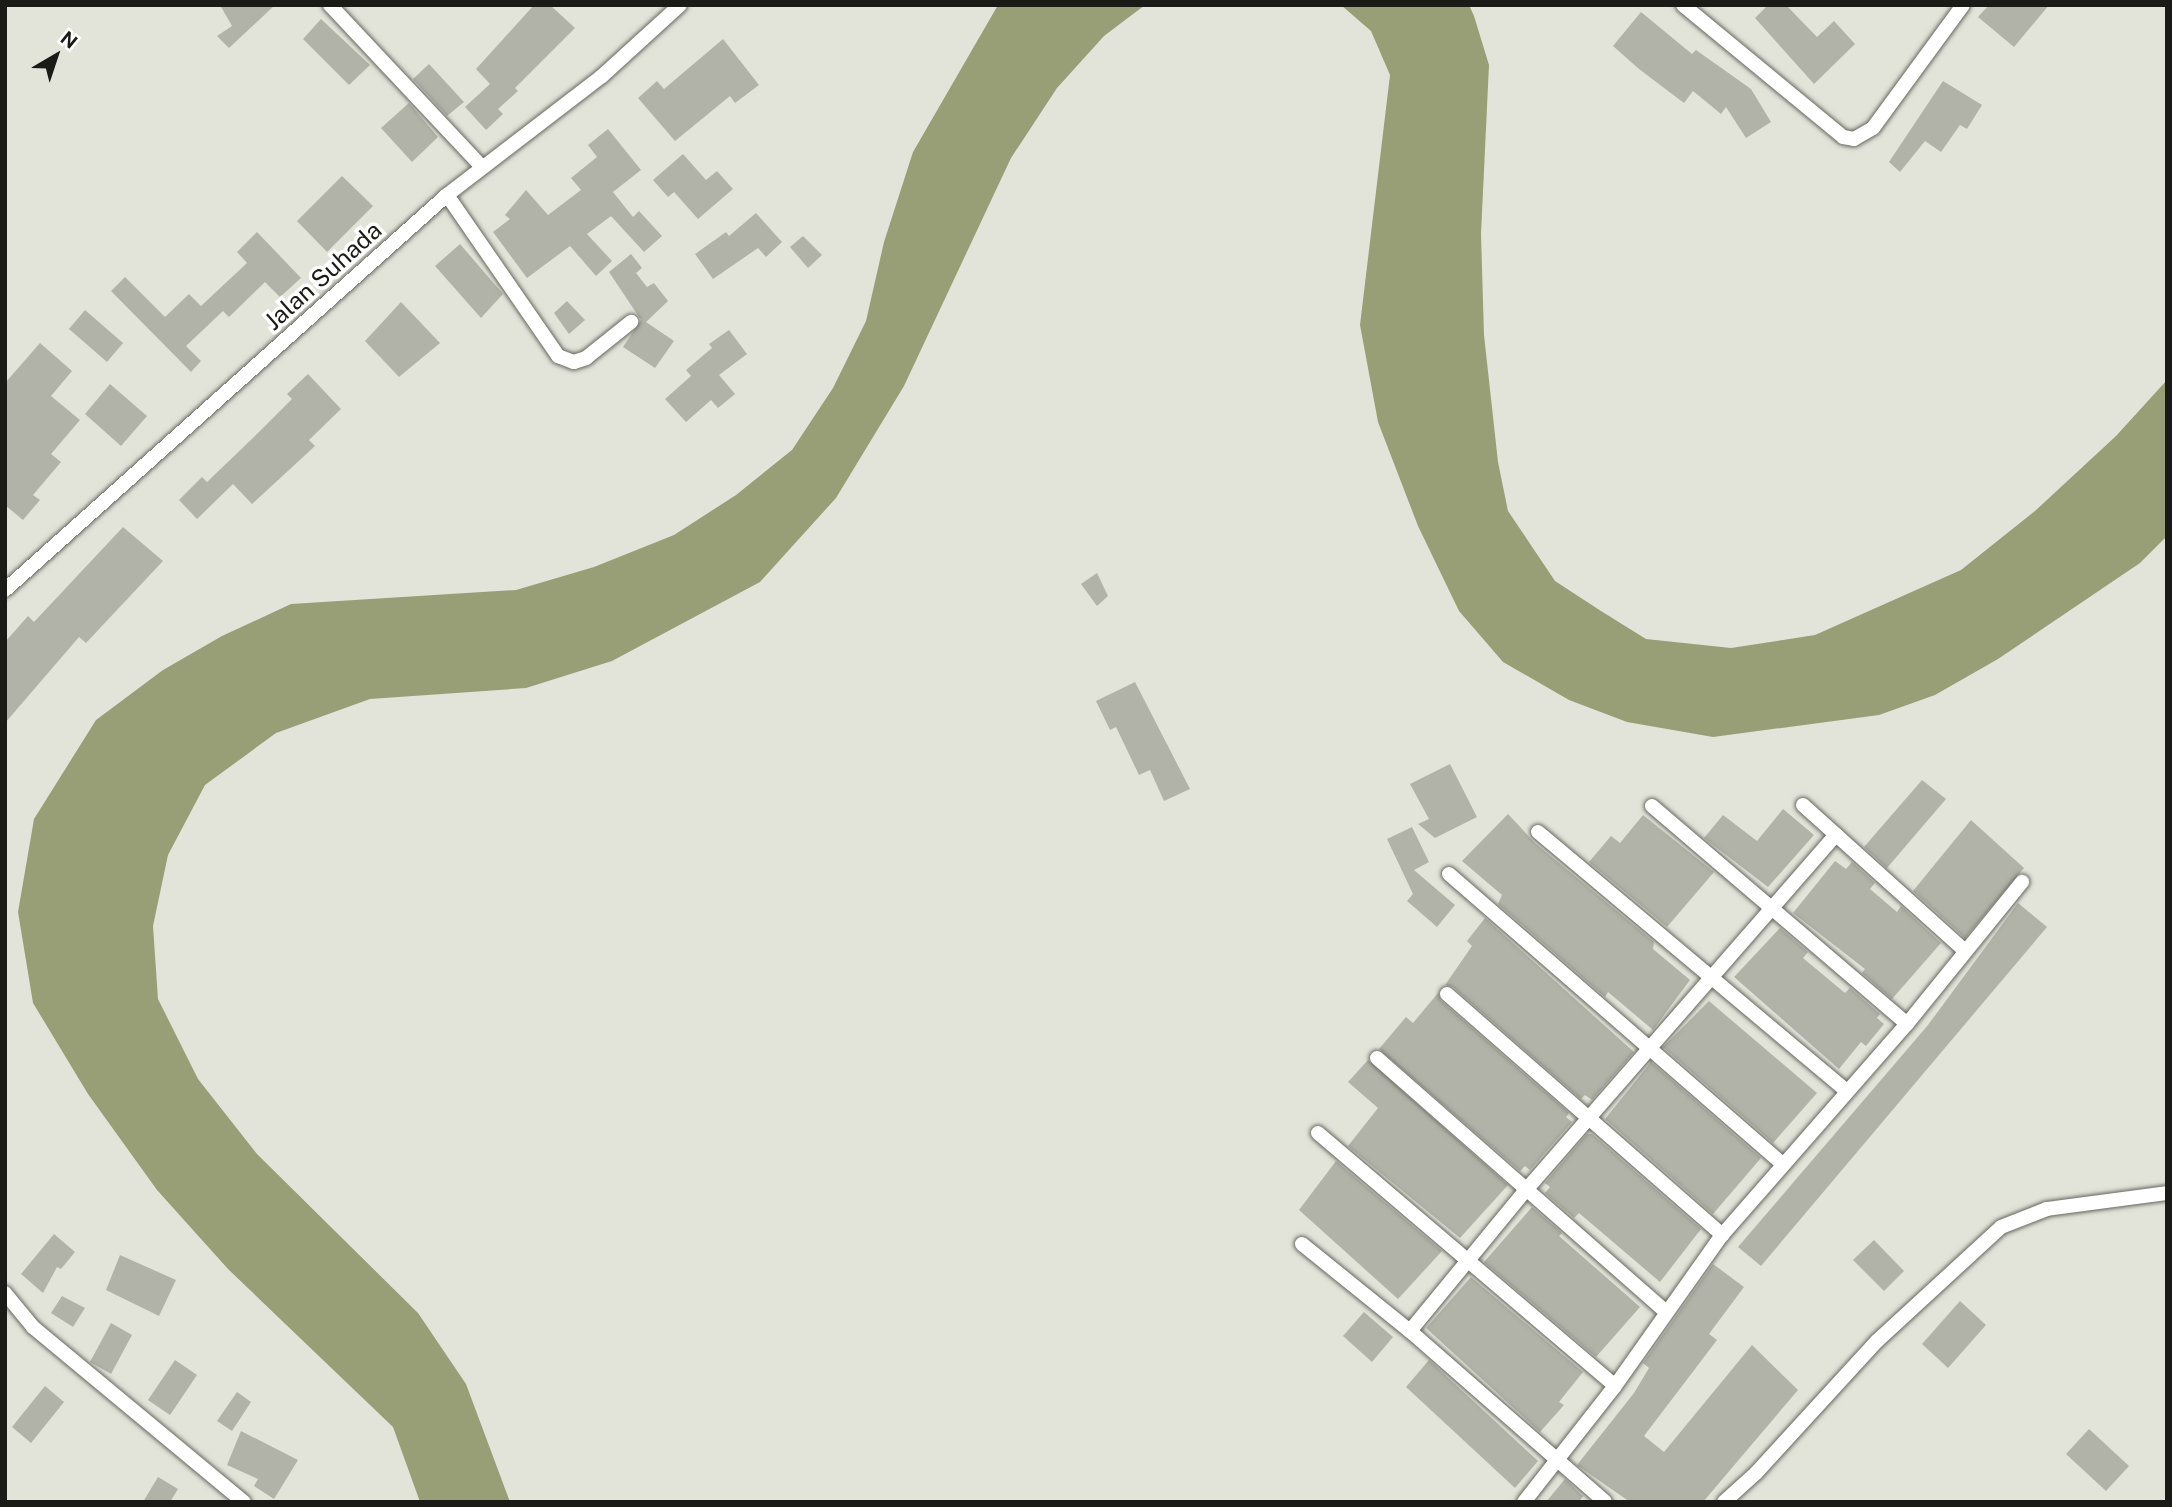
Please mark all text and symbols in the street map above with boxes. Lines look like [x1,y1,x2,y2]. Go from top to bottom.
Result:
north arrow [21,21,91,91]
text: N [57,26,82,53]
street label: Jalan Suhada [259,216,387,336]

